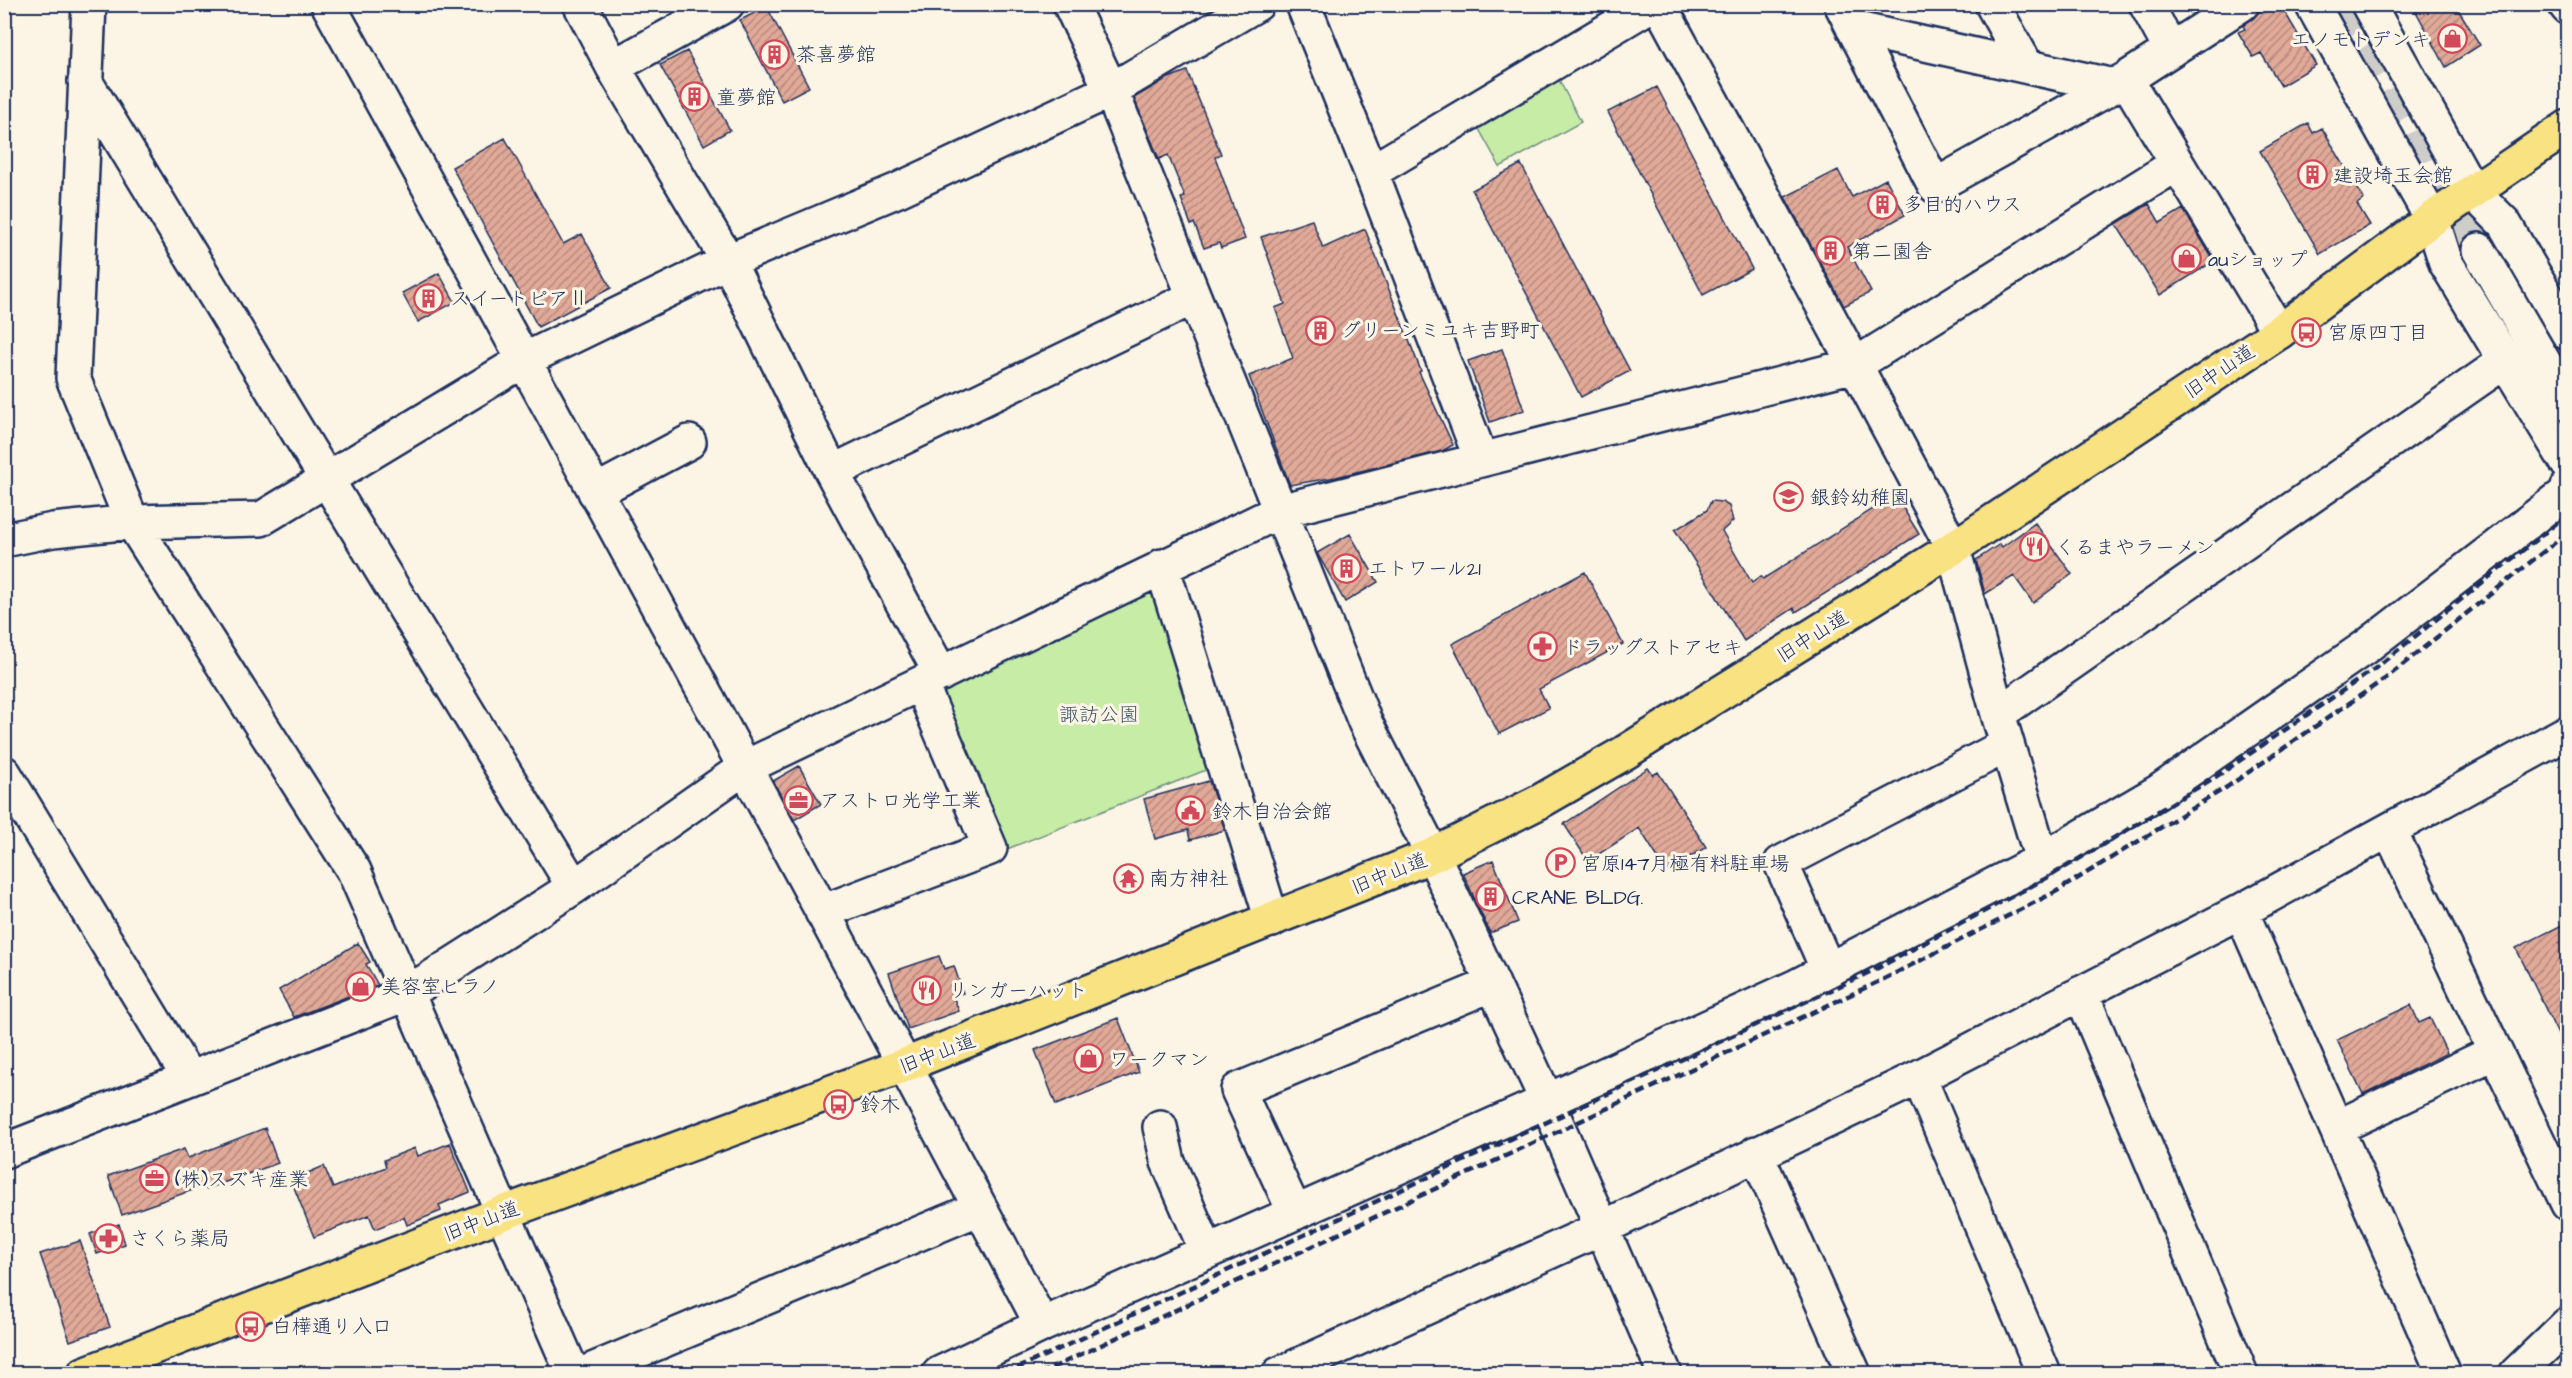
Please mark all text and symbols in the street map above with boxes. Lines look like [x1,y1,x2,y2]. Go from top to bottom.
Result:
shop icon: エノモトデンキ [2436,23,2468,55]
place label: エノモトデンキ [2291,26,2431,54]
building icon: 茶喜夢館 [759,38,791,70]
place label: 茶喜夢館 [796,41,876,69]
building icon: 童夢館 [679,81,711,113]
place label: 童夢館 [716,84,776,112]
building icon: 建設埼玉会館 [2296,159,2328,191]
place label: 建設埼玉会館 [2333,162,2453,190]
building icon: 多目的ハウス [1866,188,1898,220]
place label: 多目的ハウス [1903,191,2022,219]
building icon: 第二園舎 [1815,235,1847,267]
place label: 第二園舎 [1852,238,1932,266]
shop icon: auショップ [2171,243,2203,275]
place label: auショップ [2208,246,2308,274]
building icon: スイートピアⅡ [413,282,445,314]
place label: スイートピアⅡ [450,285,588,313]
building icon: グリーンミユキ吉野町 [1304,314,1336,346]
bus stop icon: 宮原四丁目 [2291,316,2323,348]
place label: グリーンミユキ吉野町 [1341,317,1540,345]
place label: 宮原四丁目 [2328,319,2428,347]
street label: 旧中山道 [2179,338,2261,406]
school or university icon: 銀鈴幼稚園 [1773,481,1805,513]
place label: 銀鈴幼稚園 [1810,484,1910,512]
restaurant icon: くるまやラーメン [2018,531,2050,563]
place label: くるまやラーメン [2055,534,2215,562]
building icon: エトワール21 [1331,552,1363,584]
place label: エトワール21 [1368,555,1481,583]
street label: 旧中山道 [1771,604,1854,670]
pharmacy icon: ドラッグストアセキ [1526,631,1558,663]
place label: ドラッグストアセキ [1563,634,1743,662]
park label: 諏訪公園 [1059,701,1139,729]
office icon: アストロ光学工業 [783,784,815,816]
place label: アストロ光学工業 [820,787,982,815]
public building icon: 鈴木自治会館 [1175,795,1207,827]
place label: 鈴木自治会館 [1212,798,1332,826]
street label: 旧中山道 [1347,846,1432,902]
parking icon: 宮原147月極有料駐車場 [1544,847,1576,879]
place label: 宮原147月極有料駐車場 [1581,850,1789,878]
temple icon: 南方神社 [1112,862,1144,894]
place label: 南方神社 [1149,865,1229,893]
building icon: CRANE BLDG. [1475,881,1507,913]
place label: CRANE BLDG. [1512,884,1643,912]
shop icon: 美容室ヒラノ [344,970,376,1002]
place label: 美容室ヒラノ [381,973,499,1001]
restaurant icon: リンガーハット [911,974,943,1006]
place label: リンガーハット [948,977,1088,1005]
street label: 旧中山道 [895,1027,980,1081]
shop icon: ワークマン [1072,1043,1104,1075]
place label: ワークマン [1109,1046,1209,1074]
bus stop icon: 鈴木 [823,1088,855,1120]
place label: 鈴木 [860,1091,900,1119]
office icon: (株)スズキ産業 [138,1163,170,1195]
place label: (株)スズキ産業 [175,1166,309,1194]
street label: 旧中山道 [439,1195,524,1249]
pharmacy icon: さくら薬局 [93,1222,125,1254]
place label: さくら薬局 [130,1225,230,1253]
bus stop icon: 白樺通り入口 [235,1310,267,1342]
place label: 白樺通り入口 [272,1313,392,1341]

